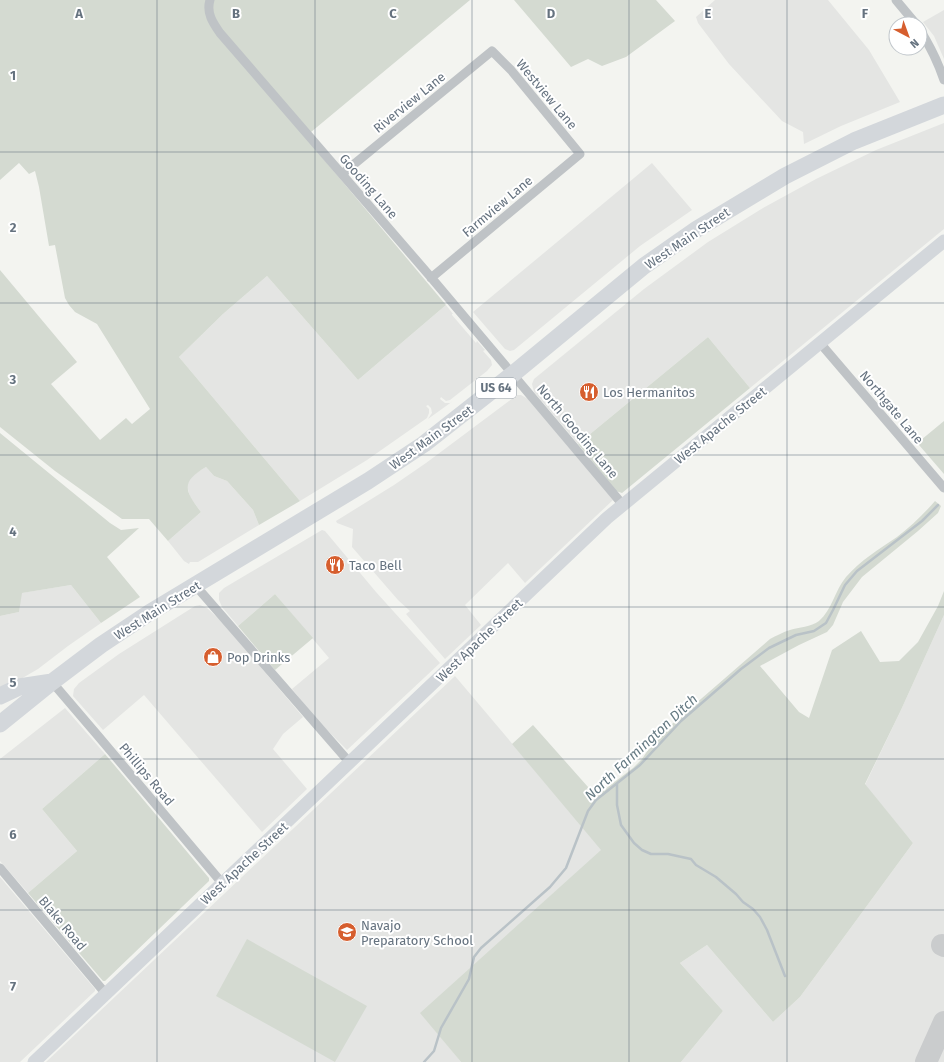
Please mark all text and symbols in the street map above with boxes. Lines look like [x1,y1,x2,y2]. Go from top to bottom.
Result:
text: A [74,6,83,21]
text: B [232,6,240,21]
text: C [389,6,397,21]
text: D [547,6,556,21]
text: E [705,6,712,21]
text: F [862,6,869,21]
north arrow [888,16,928,56]
text: N [907,36,921,50]
street label: Westview Lane [513,56,580,132]
text: 1 [10,68,16,83]
street label: Riverview Lane [370,69,448,136]
street label: Gooding Lane [336,151,401,222]
street label: Farmview Lane [459,173,535,240]
street label: West Main Street [642,204,733,272]
text: 2 [10,220,17,235]
street label: Northgate Lane [857,368,926,447]
text: 3 [9,372,17,387]
road number: US 64 [476,378,516,398]
street label: North Gooding Lane [534,381,621,481]
restaurant icon: Los Hermanitos [578,381,600,403]
street label: West Apache Street [671,384,769,467]
place label: Los Hermanitos [603,385,695,400]
street label: West Main Street [387,402,476,473]
text: 4 [9,524,17,539]
restaurant icon: Taco Bell [324,554,346,576]
place label: Taco Bell [349,558,402,573]
street label: West Main Street [111,578,204,643]
street label: West Apache Street [433,595,526,685]
shop icon: Pop Drinks [202,646,224,668]
place label: Pop Drinks [227,650,290,665]
text: 5 [10,675,17,690]
water label: North Farmington Ditch [581,691,701,804]
street label: Phillips Road [116,740,177,809]
street label: West Apache Street [198,819,291,908]
text: 6 [9,827,17,842]
street label: Blake Road [36,893,90,953]
place label: Navajo Preparatory School [361,918,473,948]
school or university icon: Navajo Preparatory School [336,921,358,943]
text: 7 [10,979,16,994]

